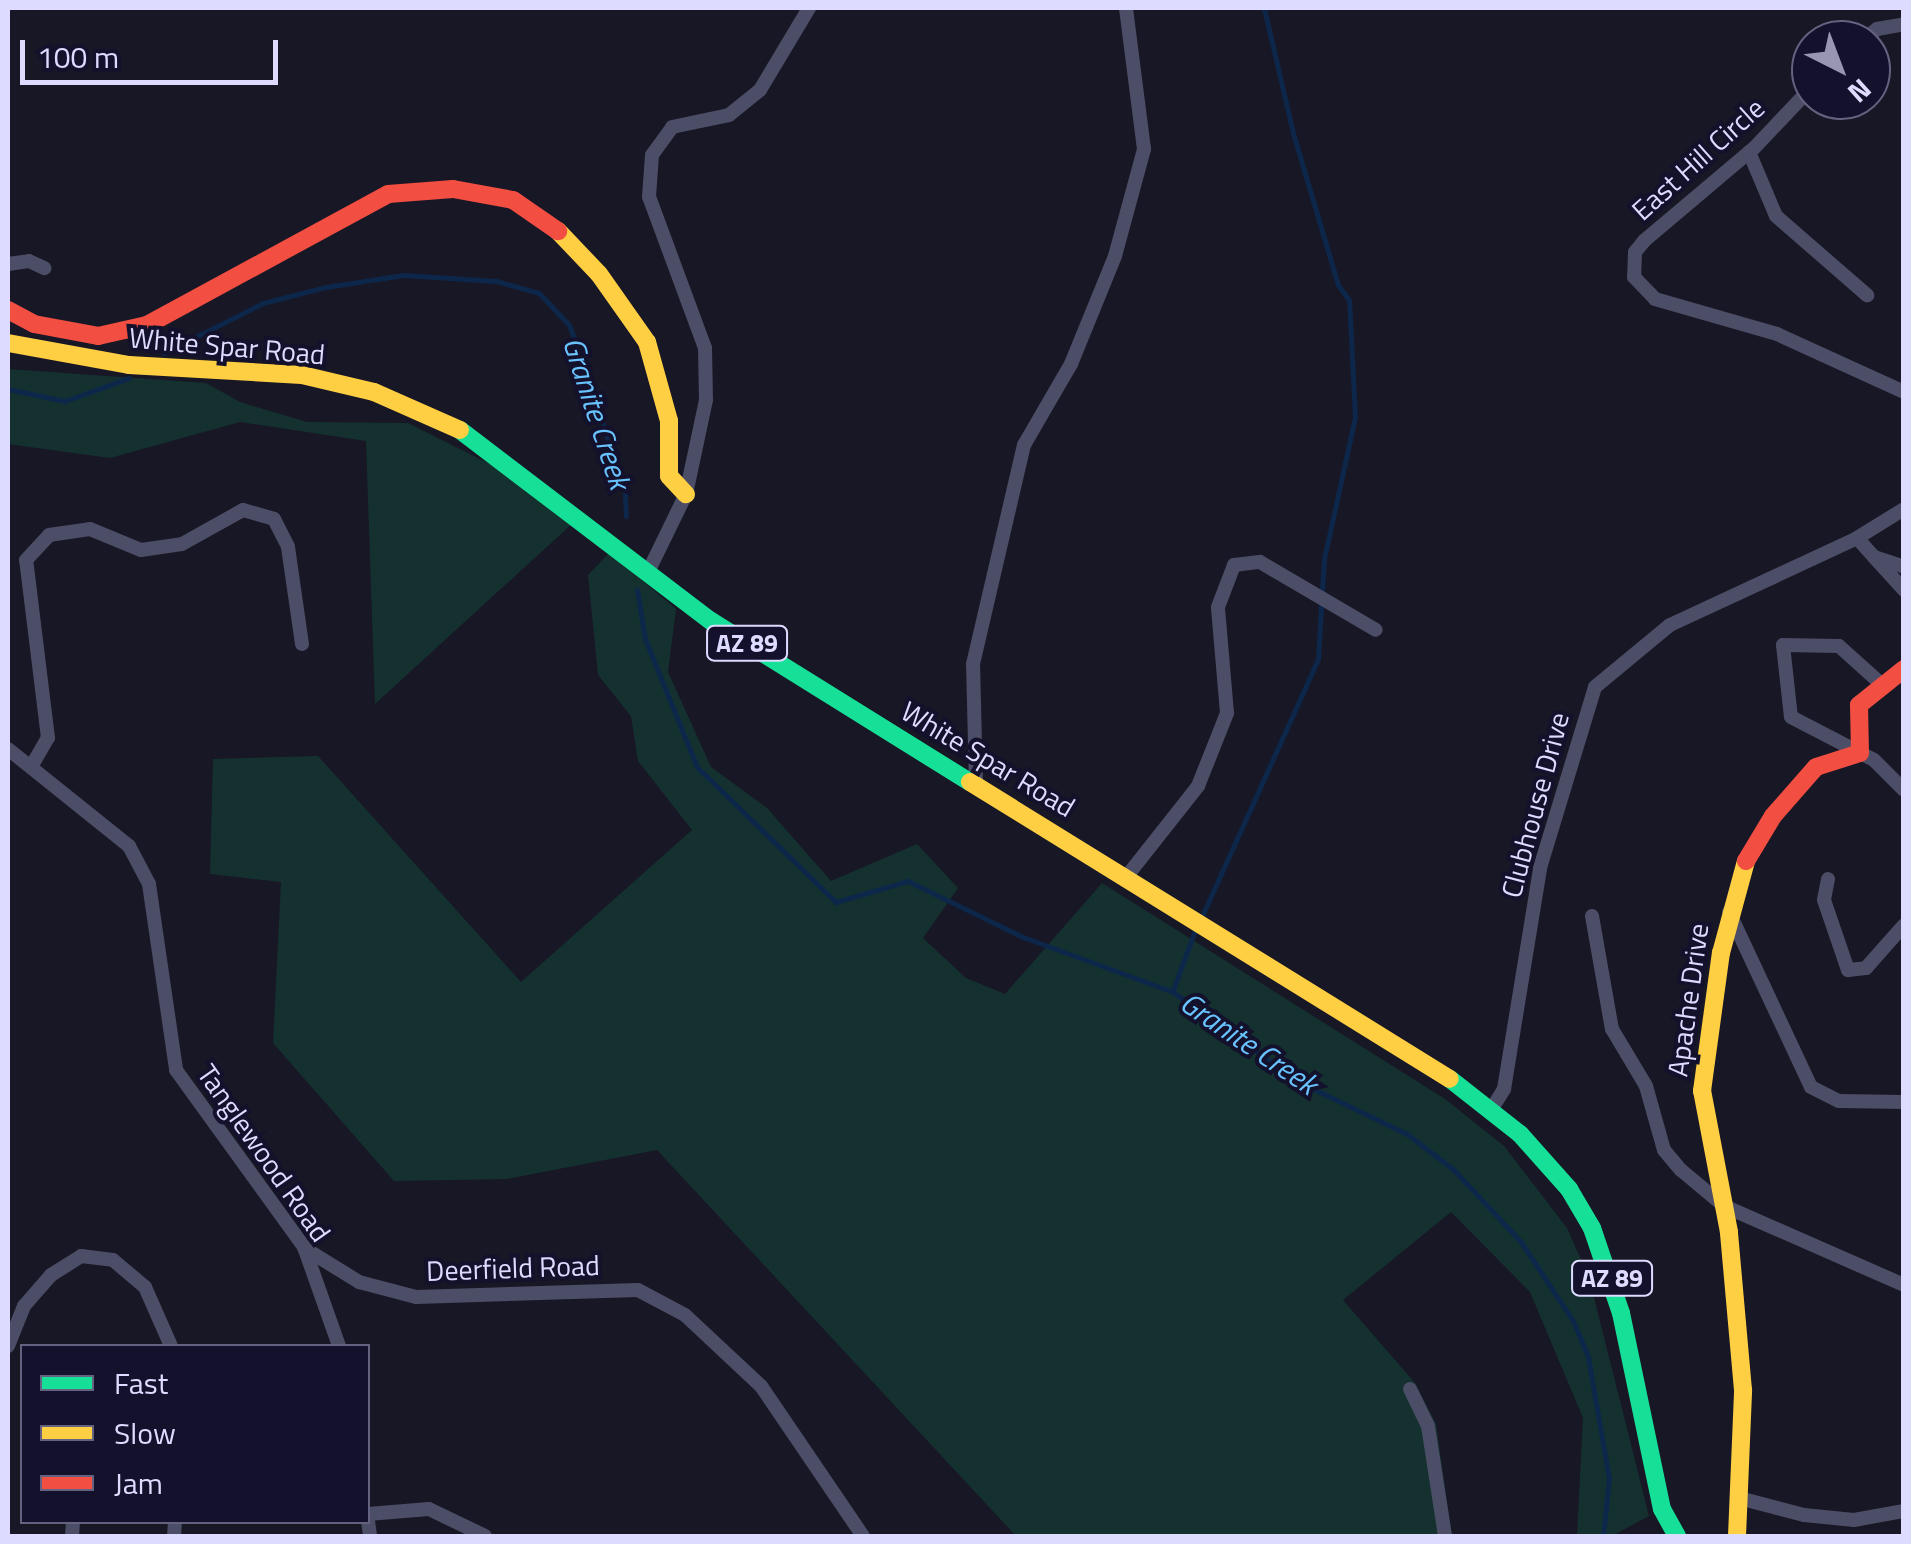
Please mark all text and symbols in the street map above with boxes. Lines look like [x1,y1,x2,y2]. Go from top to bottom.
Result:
scale bar [25,20,282,82]
north arrow [1791,20,1891,120]
text: 100 m [37,34,119,80]
text: N [1838,69,1882,114]
street label: East Hill Circle [1625,91,1771,227]
street label: White Spar Road [128,321,326,371]
water label: Granite Creek [556,332,638,494]
road number: AZ 89 [704,623,790,663]
street label: White Spar Road [895,694,1081,824]
street label: Clubhouse Drive [1494,709,1576,901]
street label: Apache Drive [1661,921,1715,1079]
water label: Granite Creek [1174,984,1324,1102]
street label: Tanglewood Road [190,1058,338,1248]
street label: Deerfield Road [426,1248,600,1288]
road number: AZ 89 [1570,1258,1654,1298]
legend [20,1344,370,1524]
text: Fast [114,1360,168,1406]
text: Slow [114,1410,176,1456]
text: Jam [114,1460,163,1506]

